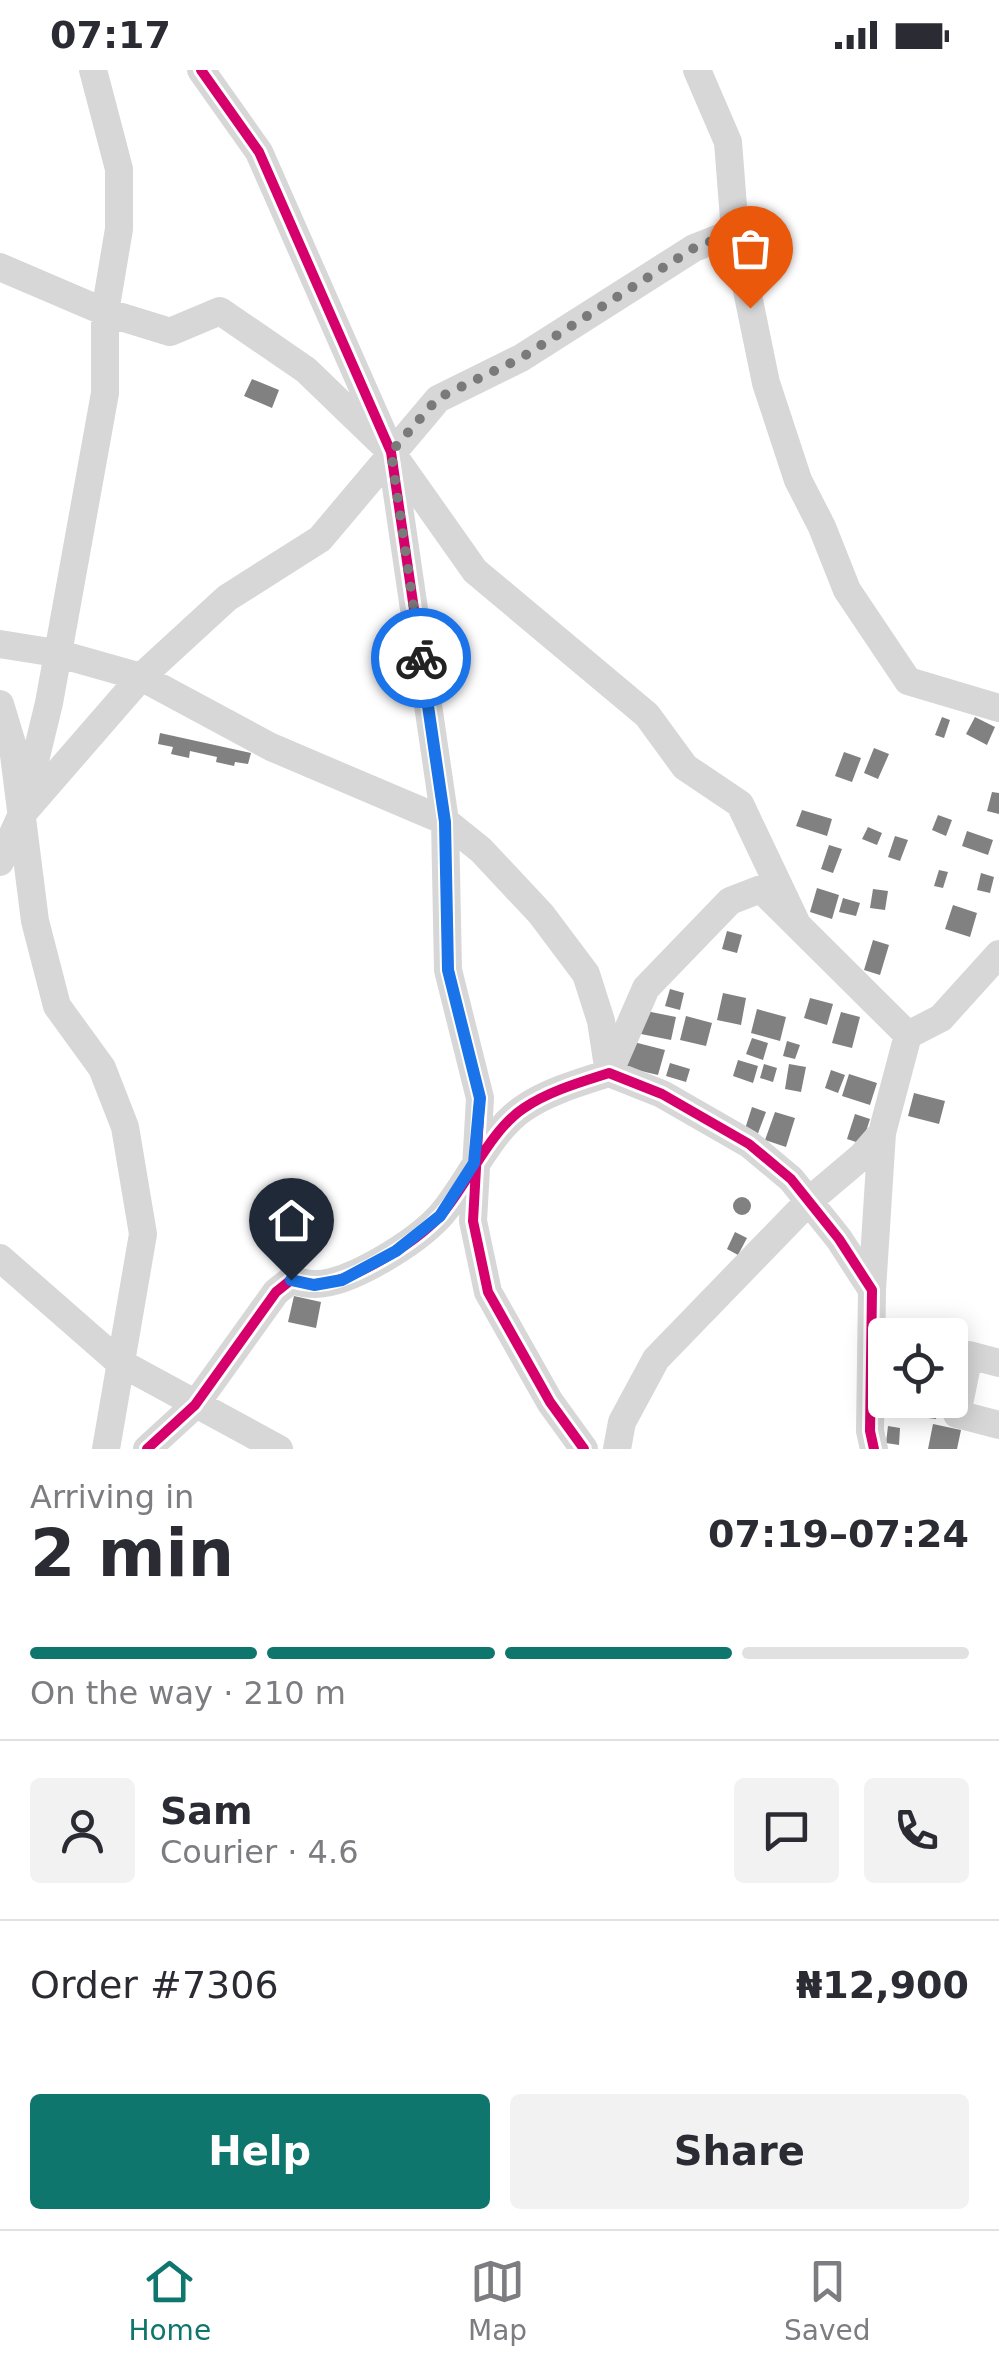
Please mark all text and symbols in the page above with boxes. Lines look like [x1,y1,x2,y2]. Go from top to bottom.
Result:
text: 07:17 [50,13,171,57]
pin [708,206,793,309]
icon: bag [723,221,778,276]
courier [371,608,471,708]
icon: bike [394,631,449,686]
pin [249,1178,334,1281]
icon: home [264,1193,319,1248]
map controls [868,1318,968,1418]
button: locate [868,1318,968,1418]
text: Arriving in [30,1478,194,1516]
text: 07:19–07:24 [708,1512,969,1556]
text: 2 min [30,1516,234,1591]
text: On the way · 210 m [30,1674,346,1712]
button: person [30,1778,135,1883]
button: chat [734,1778,839,1883]
button: phone [864,1778,969,1883]
text: Sam [160,1789,253,1833]
text: Courier · 4.6 [160,1833,359,1871]
text: Order #7306 [30,1963,279,2007]
text: ₦12,900 [796,1963,969,2007]
button: Help [30,2094,490,2209]
button: Share [510,2094,969,2209]
tab: Home [128,2254,211,2347]
tab: Map [468,2254,527,2347]
tab: Saved [784,2254,871,2347]

